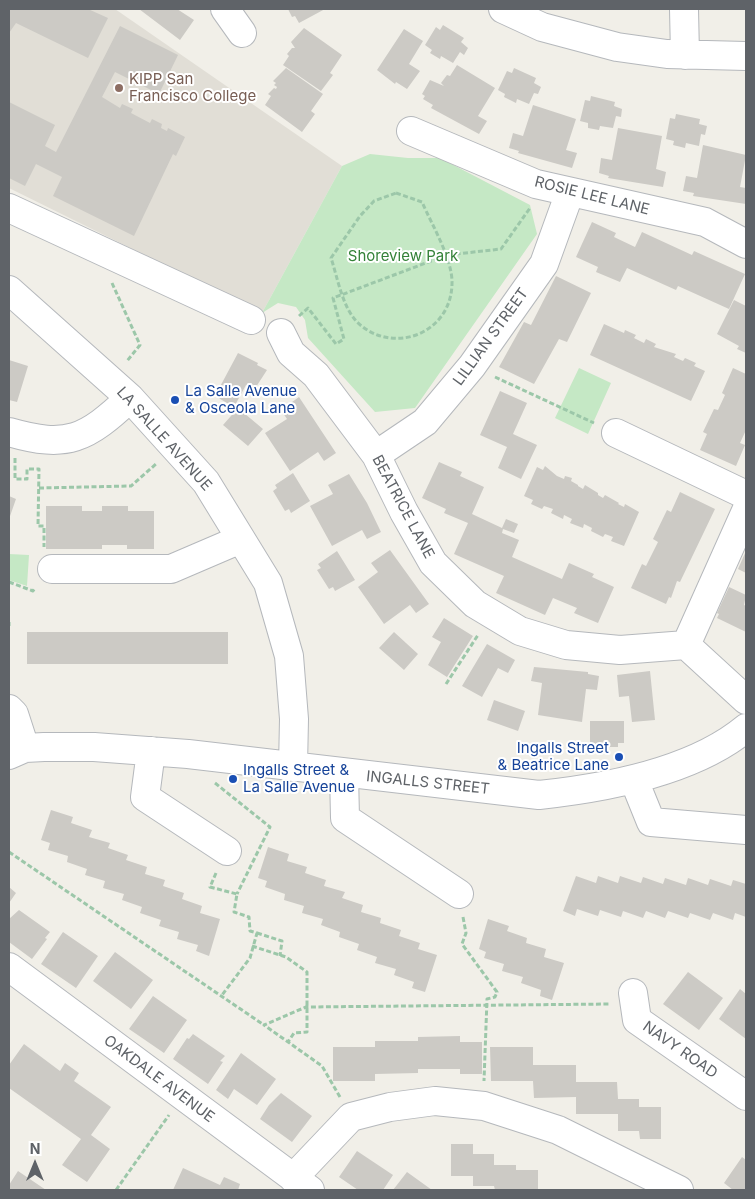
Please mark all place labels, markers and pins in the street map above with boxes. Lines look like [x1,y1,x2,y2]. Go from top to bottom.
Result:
place label: KIPP San Francisco College [129,70,256,105]
marker: KIPP San Francisco College [113,82,125,94]
place label: La Salle Avenue & Osceola Lane [185,382,297,417]
marker: La Salle Avenue & Osceola Lane [169,394,181,406]
place label: Ingalls Street & Beatrice Lane [498,739,609,774]
marker: Ingalls Street & Beatrice Lane [613,751,625,763]
place label: Ingalls Street & La Salle Avenue [243,761,355,796]
marker: Ingalls Street & La Salle Avenue [227,773,239,785]

